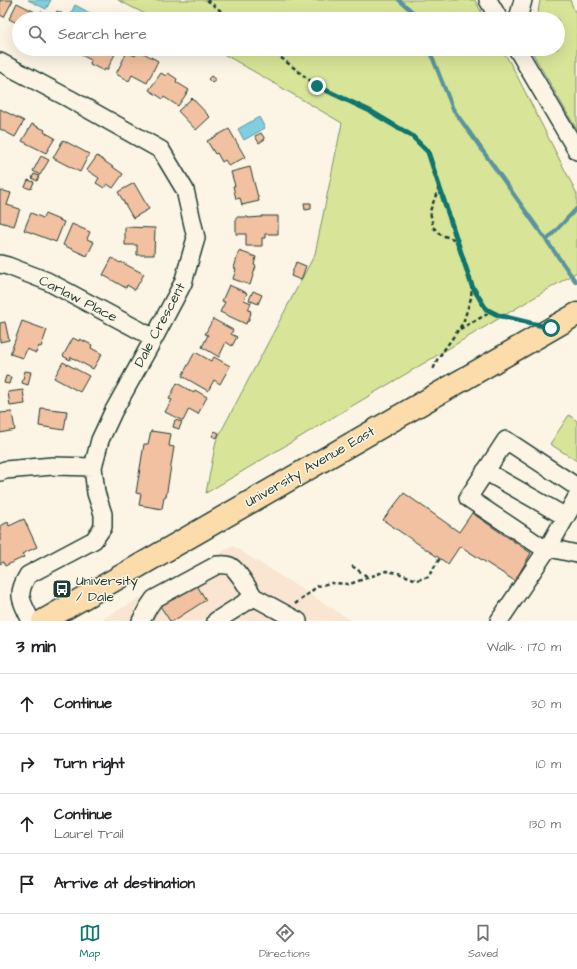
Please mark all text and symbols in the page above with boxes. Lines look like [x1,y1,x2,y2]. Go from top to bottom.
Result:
search box [12,12,565,56]
icon: search [26,23,48,45]
text: Search here [58,24,147,45]
route end [308,77,326,95]
street label: Carlaw Place [35,271,121,328]
street label: Dale Crescent [129,279,191,371]
route start [542,319,560,337]
street label: University Avenue East [241,421,379,512]
place label: University / Dale [76,571,138,607]
bus stop icon: University / Dale [51,578,73,600]
text: 3 min [16,635,56,659]
text: Walk · 170 m [487,638,561,656]
icon: ahead [16,693,38,715]
text: Continue [54,693,112,714]
text: 30 m [531,695,561,713]
icon: right [16,753,38,775]
text: Turn right [54,753,125,774]
text: 10 m [536,755,561,773]
text: Continue [54,804,112,825]
icon: ahead [16,813,38,835]
text: 130 m [529,815,561,833]
text: Laurel Trail [54,825,124,843]
icon: arrive [16,873,38,895]
text: Arrive at destination [54,873,195,894]
tab: Map [79,922,101,961]
tab: Directions [259,922,310,961]
tab: Saved [468,922,498,961]

